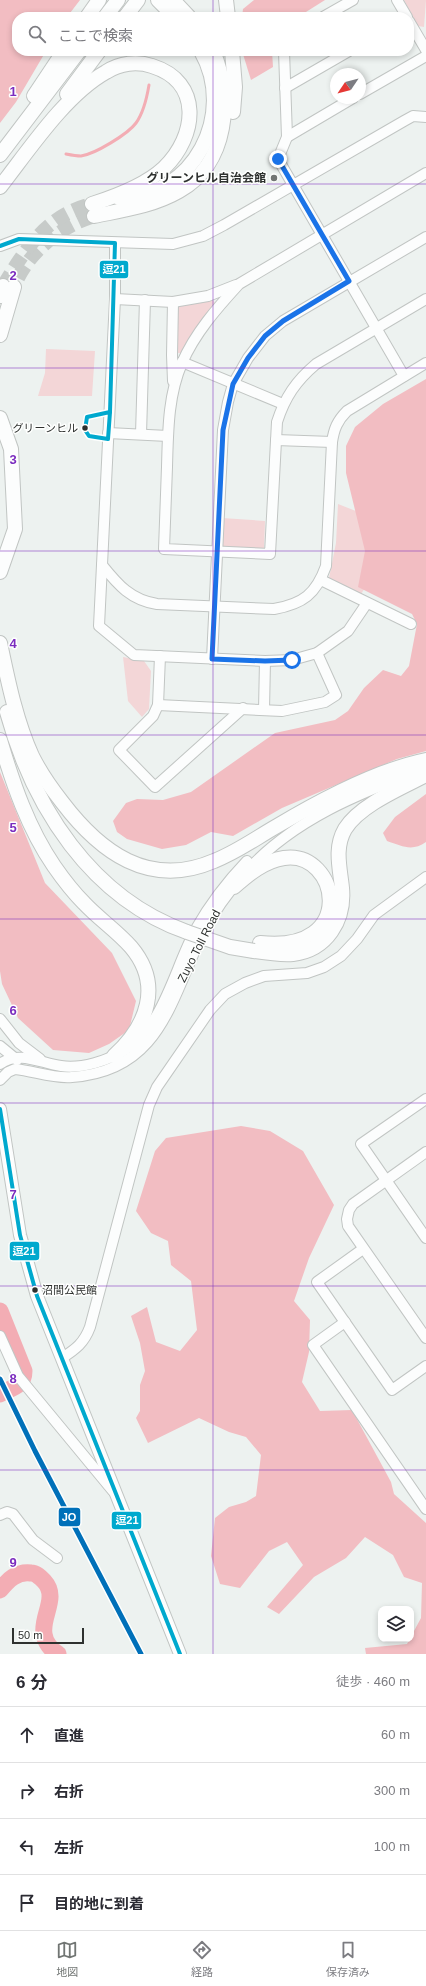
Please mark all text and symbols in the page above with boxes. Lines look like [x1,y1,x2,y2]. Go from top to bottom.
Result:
search box [12,12,414,56]
icon: search [26,23,48,45]
text: ここで検索 [58,27,133,44]
north arrow [330,68,366,104]
text: 1 [9,84,17,99]
route end [269,150,287,168]
place label: グリーンヒル自治会館 [147,171,266,185]
marker: グリーンヒル自治会館 [269,173,279,183]
line badge: 逗21 [99,260,129,279]
text: 逗21 [102,263,126,275]
text: 2 [9,268,17,283]
place label: グリーンヒル [13,422,78,434]
marker: グリーンヒル [80,423,90,433]
text: 3 [9,452,17,467]
text: 4 [9,636,17,651]
route start [283,651,301,669]
text: 5 [9,820,17,835]
street label: Zuyo Toll Road [175,907,223,985]
text: 6 [9,1003,17,1018]
text: 7 [9,1187,17,1202]
line badge: 逗21 [9,1241,40,1261]
text: 逗21 [12,1245,36,1257]
place label: 沼間公民館 [42,1284,97,1296]
marker: 沼間公民館 [30,1285,40,1295]
text: 8 [9,1371,17,1386]
line badge: JO [58,1507,81,1527]
text: JO [62,1511,77,1523]
line badge: 逗21 [111,1511,142,1530]
text: 逗21 [115,1514,139,1526]
text: 9 [9,1555,17,1570]
map controls [378,1606,414,1642]
button: layers [378,1606,414,1642]
scale bar [12,1626,84,1645]
text: 50 m [18,1629,42,1641]
text: 6 分 [16,1673,47,1692]
text: 徒歩 · 460 m [336,1674,410,1689]
icon: ahead [16,1724,38,1746]
text: 直進 [54,1727,84,1744]
text: 60 m [381,1727,410,1742]
icon: right [16,1780,38,1802]
text: 右折 [54,1783,84,1800]
text: 300 m [374,1783,410,1798]
icon: left [16,1836,38,1858]
text: 左折 [54,1839,84,1856]
text: 100 m [374,1839,410,1854]
icon: arrive [16,1892,38,1914]
text: 目的地に到着 [54,1895,144,1912]
tab: 地図 [56,1939,78,1979]
tab: 経路 [191,1939,213,1979]
tab: 保存済み [326,1939,370,1979]

